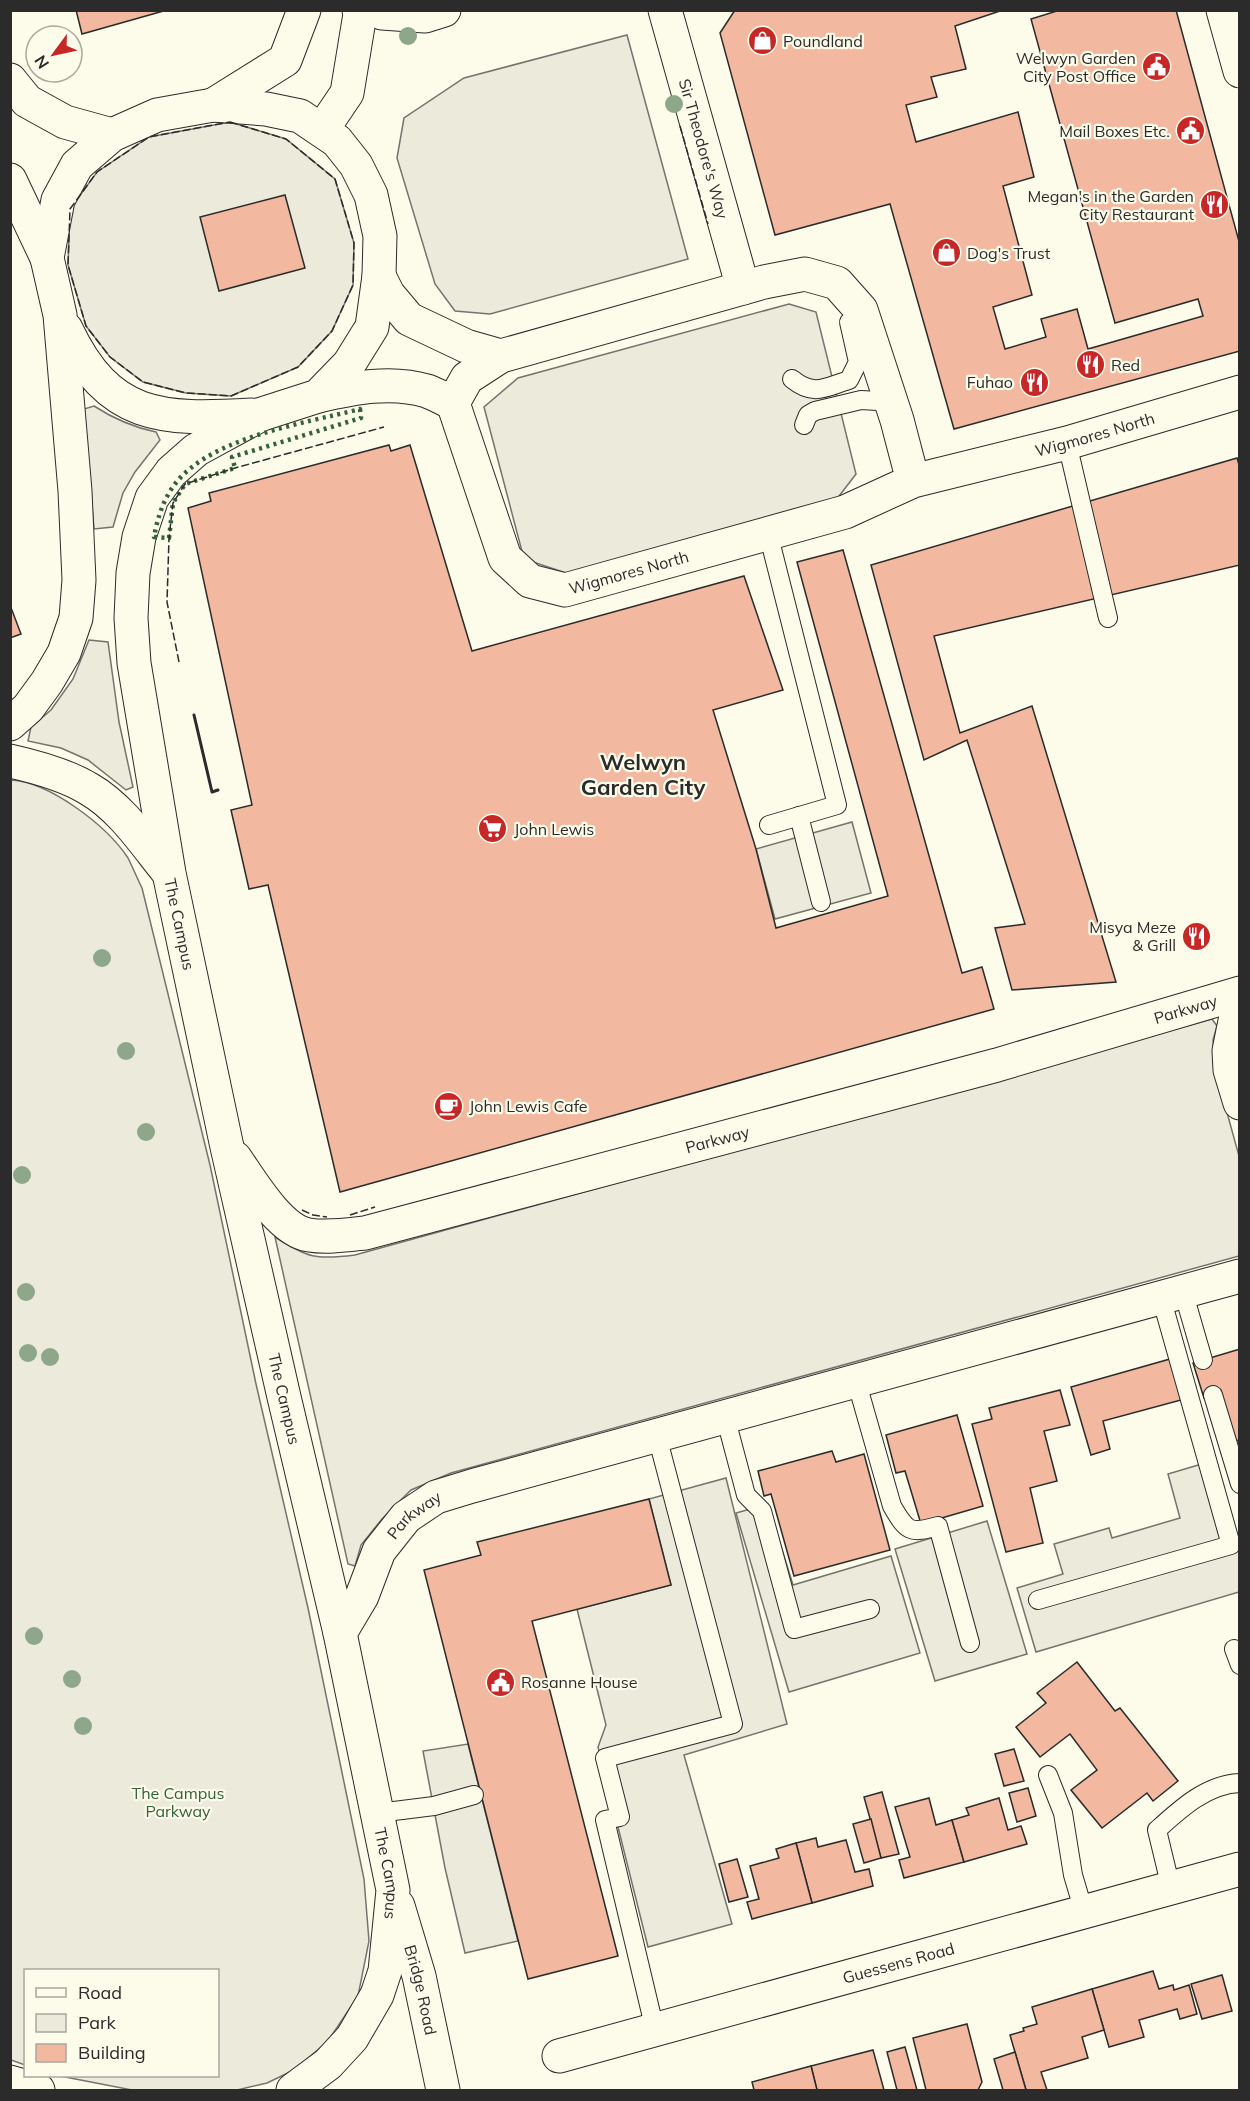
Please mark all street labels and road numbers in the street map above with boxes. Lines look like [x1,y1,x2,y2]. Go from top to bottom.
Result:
street label: Sir Theodore's Way [675,76,733,221]
street label: Wigmores North [1033,408,1157,461]
street label: Wigmores North [567,546,691,598]
street label: The Campus [160,877,199,972]
street label: Parkway [1151,990,1220,1028]
street label: Parkway [683,1121,752,1157]
street label: The Campus [264,1351,305,1446]
street label: Parkway [383,1486,445,1543]
street label: The Campus [370,1826,403,1920]
street label: Guessens Road [840,1938,957,1988]
street label: Bridge Road [400,1942,441,2037]

